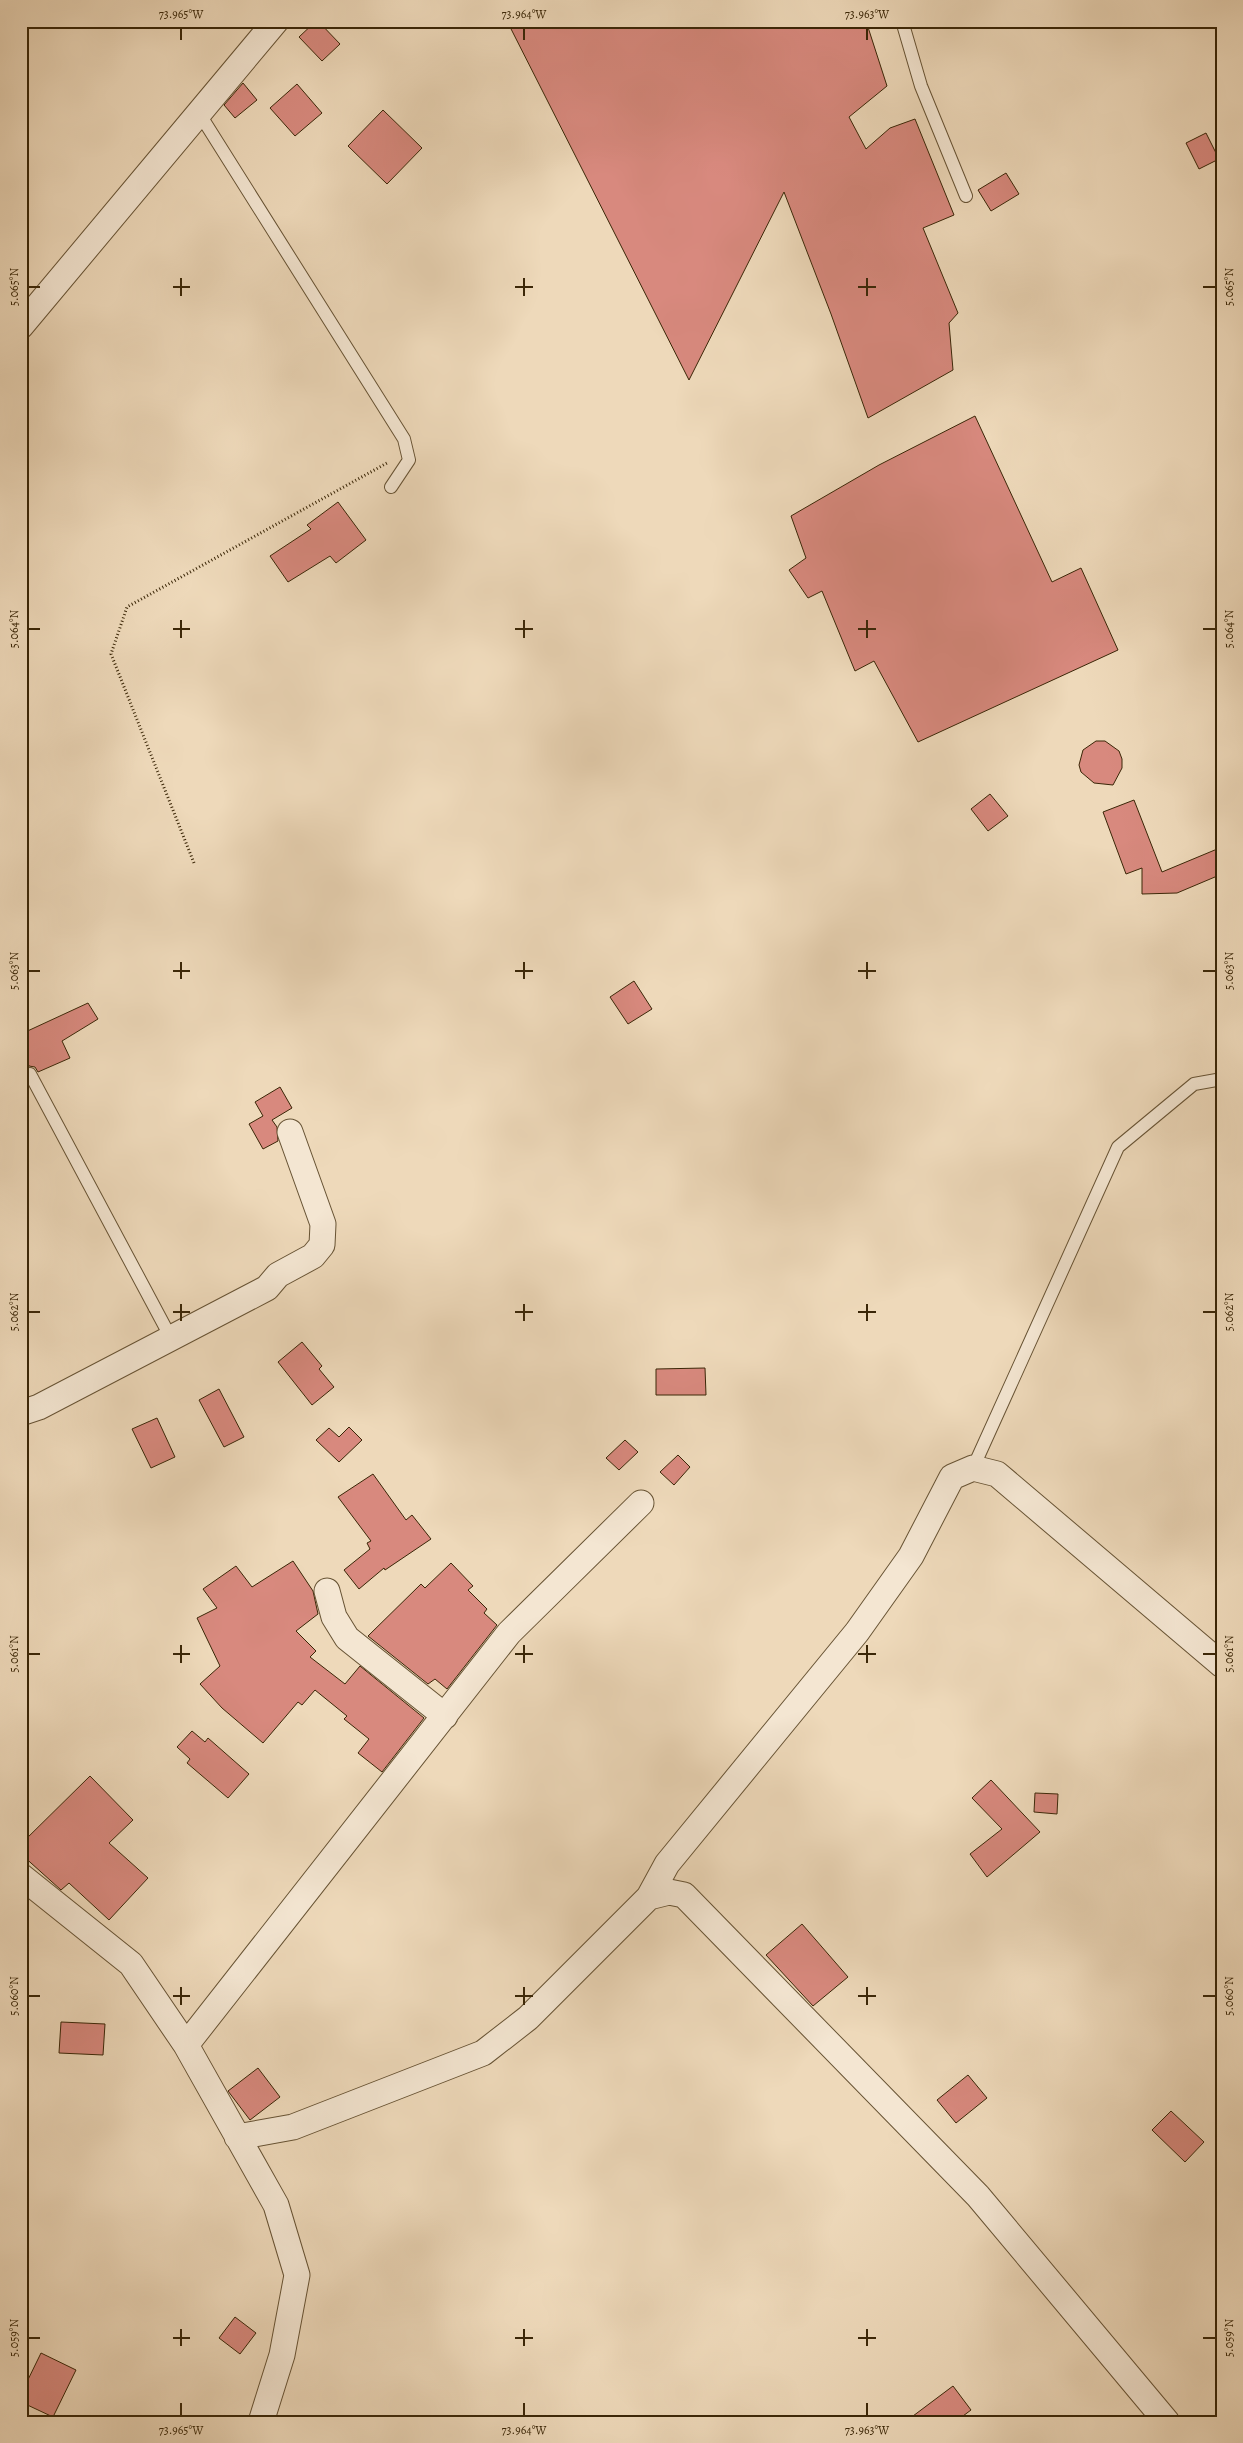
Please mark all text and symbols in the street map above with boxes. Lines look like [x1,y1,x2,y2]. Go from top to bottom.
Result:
text: 73.965°W [159,6,204,22]
text: 73.964°W [502,6,547,22]
text: 73.963°W [845,6,890,22]
text: 5.065°N [6,268,22,306]
text: 5.065°N [1221,268,1237,306]
text: 5.064°N [6,609,22,648]
text: 5.064°N [1221,609,1237,648]
text: 5.063°N [6,952,22,990]
text: 5.063°N [1221,952,1237,990]
text: 5.062°N [6,1292,22,1331]
text: 5.062°N [1221,1292,1237,1331]
text: 5.061°N [6,1635,22,1673]
text: 5.061°N [1221,1635,1237,1673]
text: 5.060°N [6,1976,22,2016]
text: 5.060°N [1221,1976,1237,2016]
text: 5.059°N [6,2319,22,2357]
text: 5.059°N [1221,2319,1237,2357]
text: 73.965°W [159,2422,204,2438]
text: 73.964°W [502,2422,547,2438]
text: 73.963°W [845,2422,890,2438]

